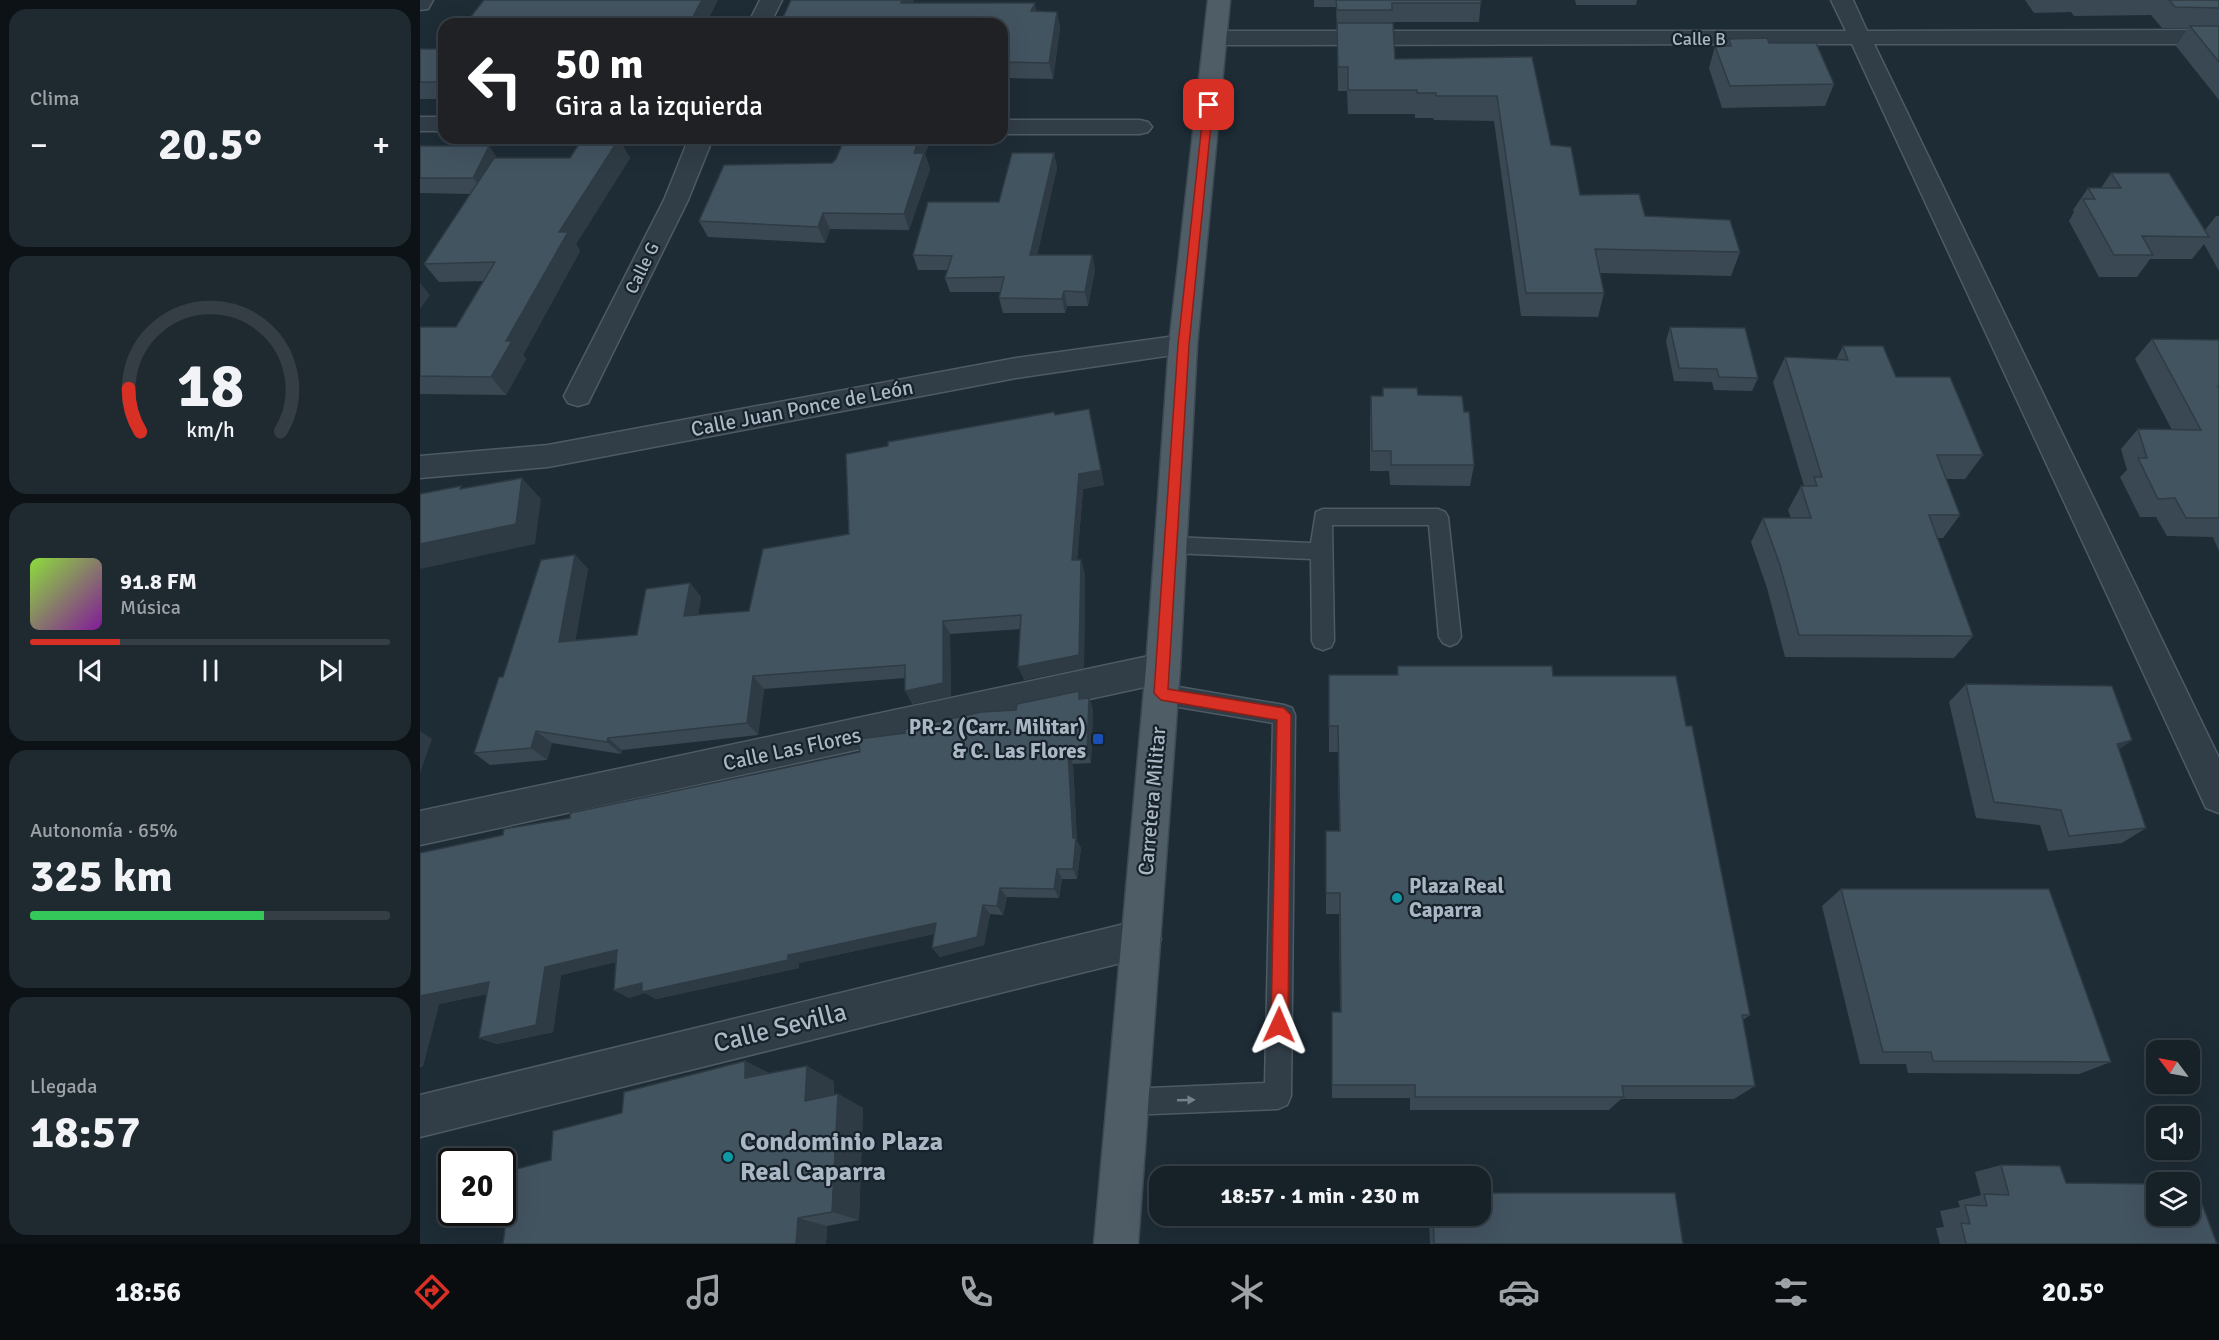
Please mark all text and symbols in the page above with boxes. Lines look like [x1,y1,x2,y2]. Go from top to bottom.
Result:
street label: Calle B [1672,28,1726,50]
text: 50 m [555,39,644,90]
icon: left [456,42,534,120]
pin [1183,79,1234,130]
text: Clima [30,86,79,111]
icon: arrive [1192,88,1225,121]
text: Gira a la izquierda [555,90,763,123]
text: 20.5° [158,117,262,172]
text: − [30,125,48,166]
text: + [372,125,390,166]
street label: Calle G [620,239,664,297]
text: 18 [176,347,244,424]
street label: Calle Juan Ponce de León [689,374,915,442]
text: km/h [186,417,234,443]
text: 91.8 FM [120,568,197,595]
text: Música [120,595,181,620]
icon: previous [74,654,107,687]
icon: pause [194,654,227,687]
icon: next [314,654,347,687]
place label: PR-2 (Carr. Militar) & C. Las Flores [909,714,1086,764]
street label: Calle Las Flores [721,722,863,776]
street label: Carretera Militar [1133,725,1171,876]
marker: PR-2 (Carr. Militar) & C. Las Flores [1091,732,1105,746]
text: Autonomía · 65% [30,818,178,843]
text: 325 km [30,849,173,904]
place label: Plaza Real Caparra [1409,873,1504,923]
marker: Plaza Real Caparra [1390,891,1404,905]
position arrow [1247,993,1311,1057]
street label: Calle Sevilla [710,996,850,1060]
north arrow [2146,1040,2200,1094]
map controls [2146,1040,2200,1226]
text: Llegada [30,1074,97,1099]
one-way arrow [1176,1095,1195,1105]
text: 18:57 [30,1105,140,1160]
button: sound [2146,1106,2200,1160]
place label: Condominio Plaza Real Caparra [740,1126,943,1188]
speed limit sign: 20 [438,1148,516,1226]
marker: Condominio Plaza Real Caparra [721,1150,735,1164]
button: layers [2146,1172,2200,1226]
text: 18:57 · 1 min · 230 m [1220,1182,1420,1209]
icon: directions [411,1271,453,1313]
icon: music [683,1271,725,1313]
icon: phone [955,1271,997,1313]
icon: climate [1226,1271,1268,1313]
icon: car [1498,1271,1540,1313]
icon: filters [1770,1271,1812,1313]
text: 18:56 [115,1276,181,1309]
text: 20.5° [2042,1276,2104,1309]

